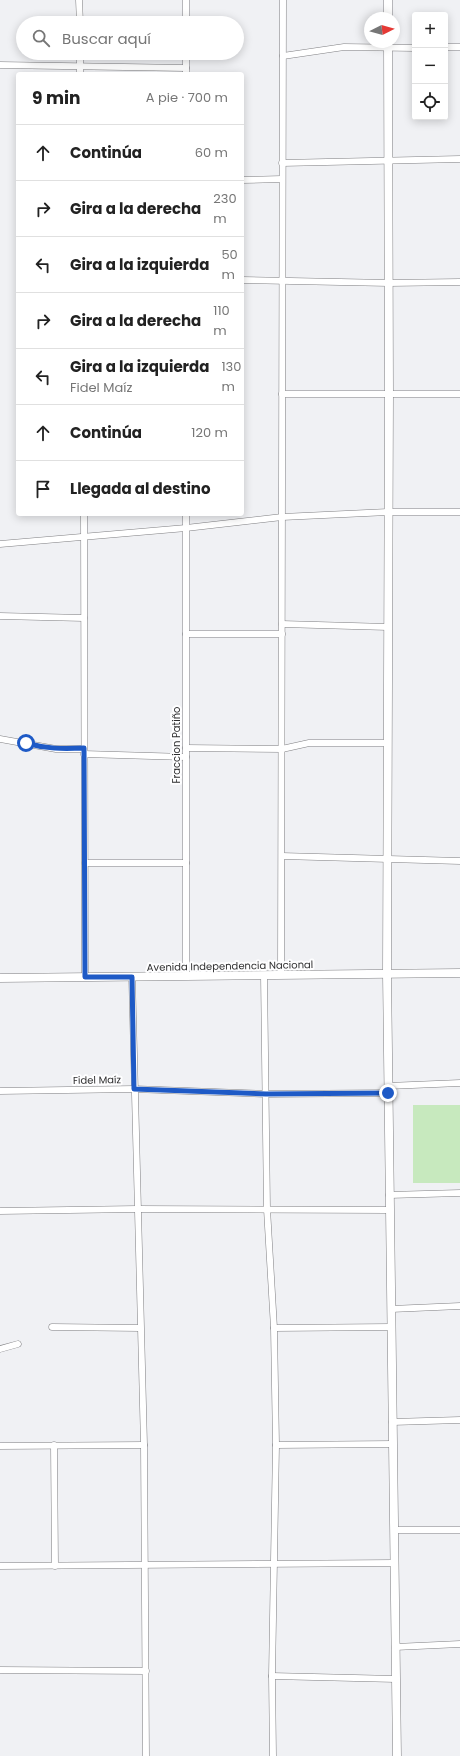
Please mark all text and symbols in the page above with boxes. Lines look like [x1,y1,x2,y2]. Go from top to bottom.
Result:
north arrow [364,12,400,48]
map controls [412,12,448,120]
button: + [412,12,448,48]
search box [16,16,244,60]
icon: search [30,27,52,49]
text: Buscar aquí [62,28,151,49]
button: − [412,48,448,84]
button: locate [412,84,448,120]
text: 9 min [32,86,81,110]
text: A pie · 700 m [146,88,228,107]
icon: ahead [32,142,54,164]
text: Continúa [70,142,142,163]
text: 60 m [195,143,228,162]
text: 230 m [213,189,237,228]
icon: right [32,198,54,220]
text: Gira a la derecha [70,198,201,219]
text: 50 m [221,245,238,284]
icon: left [32,254,54,276]
text: Gira a la izquierda [70,254,209,275]
text: 110 m [213,301,230,340]
icon: right [32,310,54,332]
text: Gira a la derecha [70,310,201,331]
text: Gira a la izquierda [70,356,209,377]
text: 130 m [221,357,241,396]
icon: left [32,366,54,388]
text: Fidel Maíz [70,378,132,397]
icon: ahead [32,422,54,444]
text: Continúa [70,422,142,443]
text: 120 m [191,423,228,442]
icon: arrive [32,478,54,500]
text: Llegada al destino [70,478,211,499]
street label: Fraccion Patiño [169,706,184,784]
route start [17,734,35,752]
street label: Avenida Independencia Nacional [147,957,313,975]
street label: Fidel Maíz [73,1072,122,1088]
route end [379,1084,397,1102]

